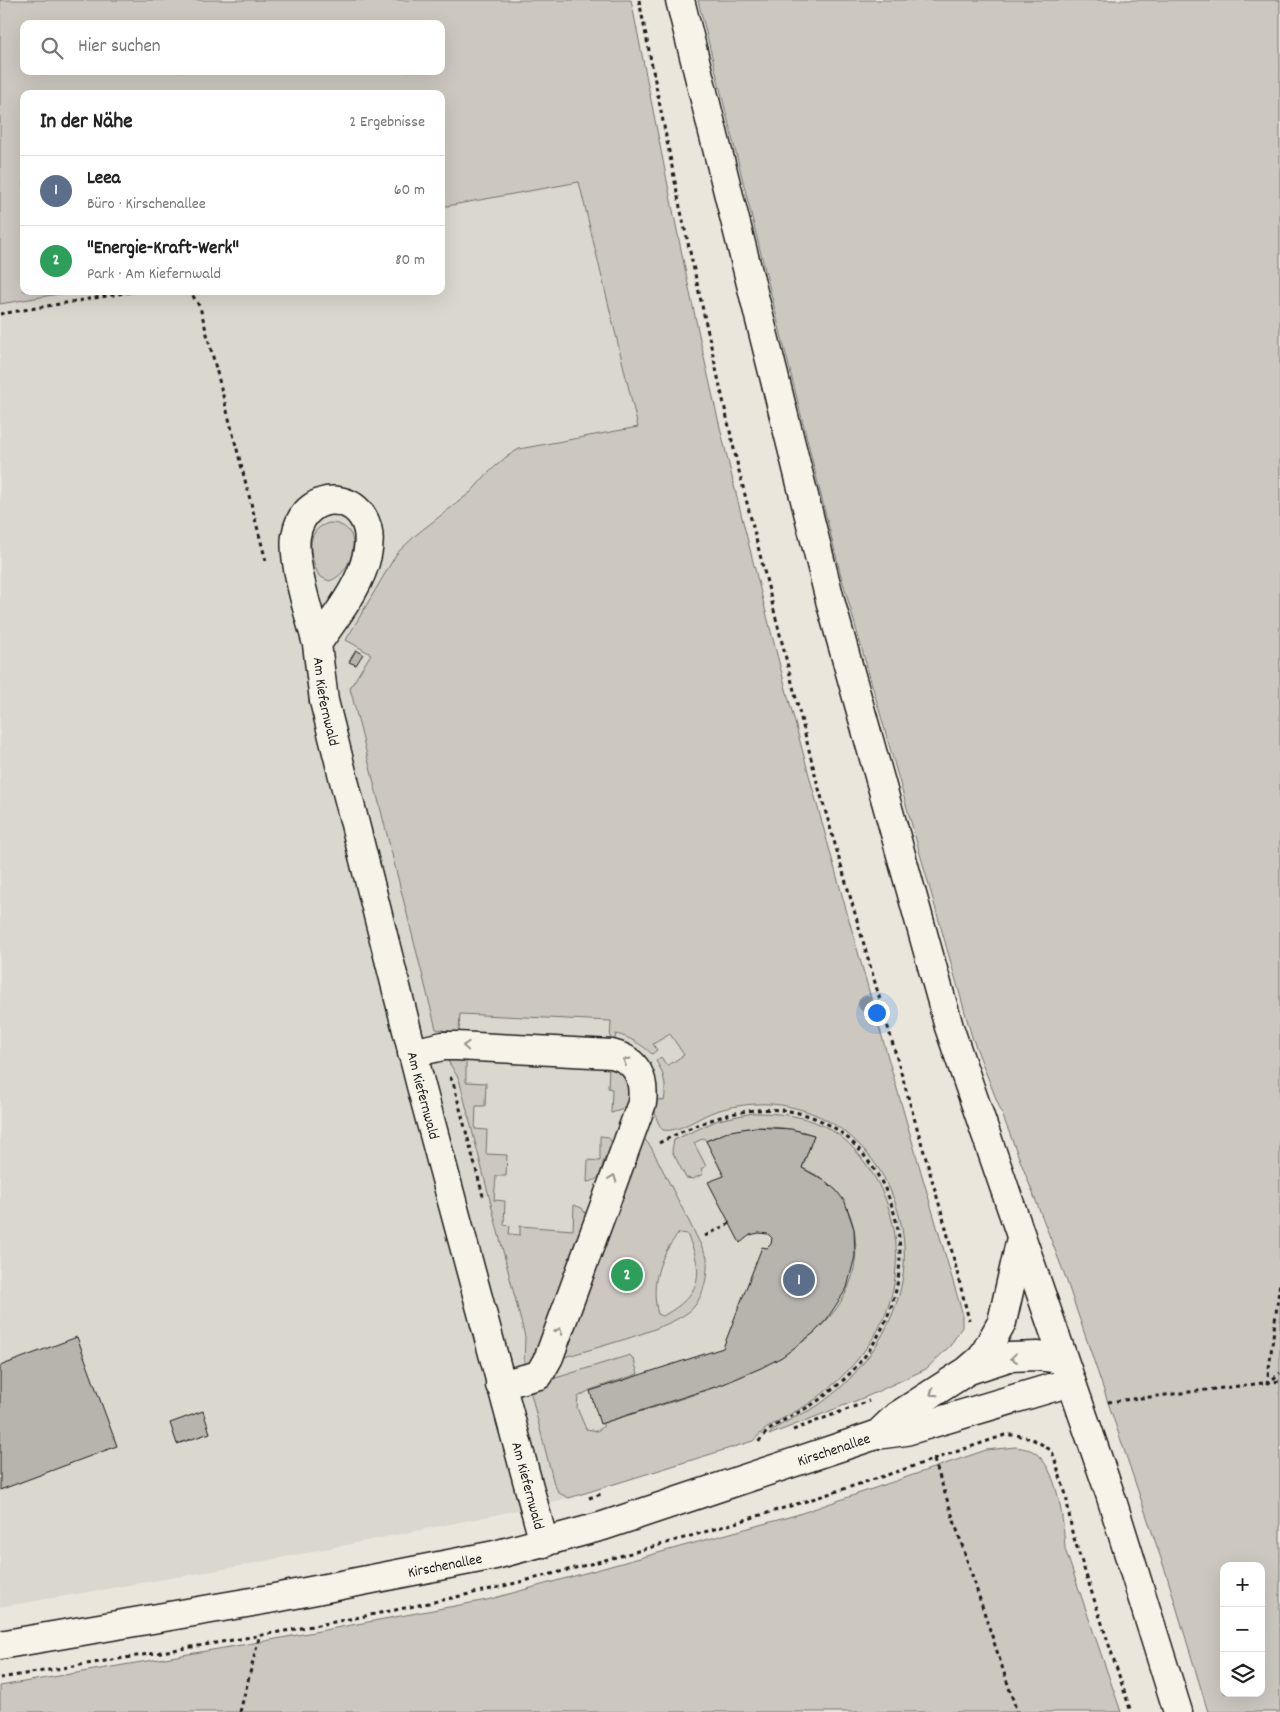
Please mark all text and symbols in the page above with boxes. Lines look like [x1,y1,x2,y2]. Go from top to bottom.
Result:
search box [20,20,445,75]
icon: search [38,34,66,62]
text: Hier suchen [78,34,161,61]
text: In der Nähe [40,108,132,138]
text: 2 Ergebnisse [349,111,425,134]
text: Leea [87,166,120,193]
text: 1 [54,179,58,202]
text: 60 m [394,179,425,202]
text: Büro · Kirschenallee [87,193,206,216]
text: "Energie-Kraft-Werk" [87,236,239,263]
text: 2 [53,249,60,272]
text: 80 m [395,249,425,272]
text: Park · Am Kiefernwald [87,263,221,286]
street label: Am Kiefernwald [306,656,344,749]
your location [864,1000,890,1026]
one-way arrow [462,1041,470,1052]
street label: Am Kiefernwald [400,1050,444,1142]
one-way arrow [623,1057,632,1067]
one-way arrow [607,1174,617,1183]
pin: 2 [611,1256,643,1294]
pin: 1 [783,1261,815,1299]
one-way arrow [553,1327,563,1336]
one-way arrow [1009,1352,1017,1363]
one-way arrow [929,1387,938,1396]
street label: Kirschenallee [795,1429,874,1473]
street label: Am Kiefernwald [504,1440,549,1532]
street label: Kirschenallee [406,1549,485,1585]
map controls [1220,1562,1265,1697]
button: + [1220,1562,1265,1607]
button: − [1220,1607,1265,1652]
button: layers [1220,1652,1265,1697]

